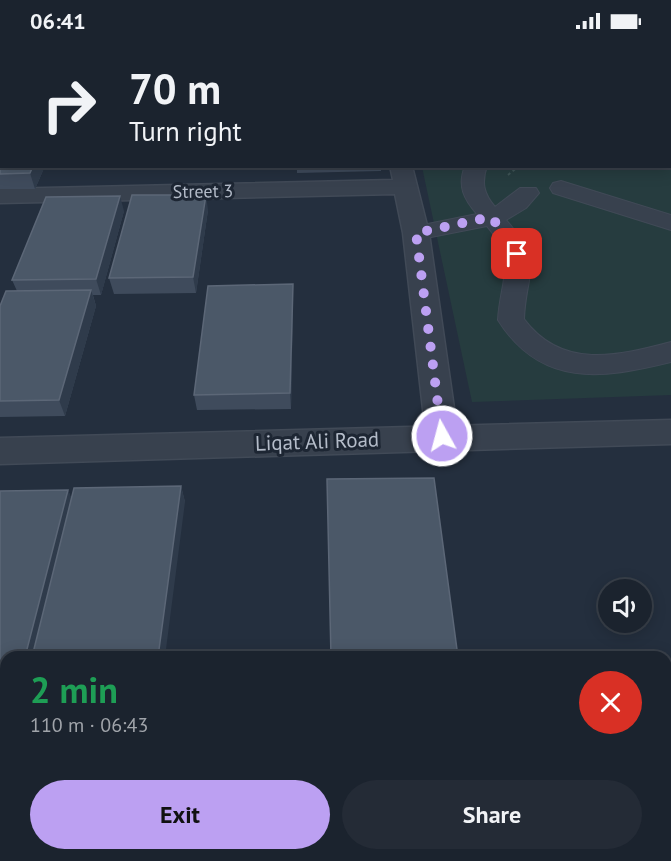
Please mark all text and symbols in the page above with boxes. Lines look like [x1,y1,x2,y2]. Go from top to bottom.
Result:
text: 06:41 [30,7,86,35]
text: 70 m [129,61,221,116]
icon: right [30,66,108,144]
text: Turn right [129,114,242,148]
street label: Street 3 [173,179,233,203]
pin [491,228,542,279]
icon: arrive [500,237,533,270]
position arrow [410,404,474,468]
street label: Liqat Ali Road [254,425,380,457]
map controls [598,579,652,633]
button: sound [598,579,652,633]
text: 2 min [30,666,118,713]
button: close [579,671,642,734]
text: 110 m · 06:43 [30,712,148,738]
button: Exit [30,780,330,849]
button: Share [342,780,642,849]

